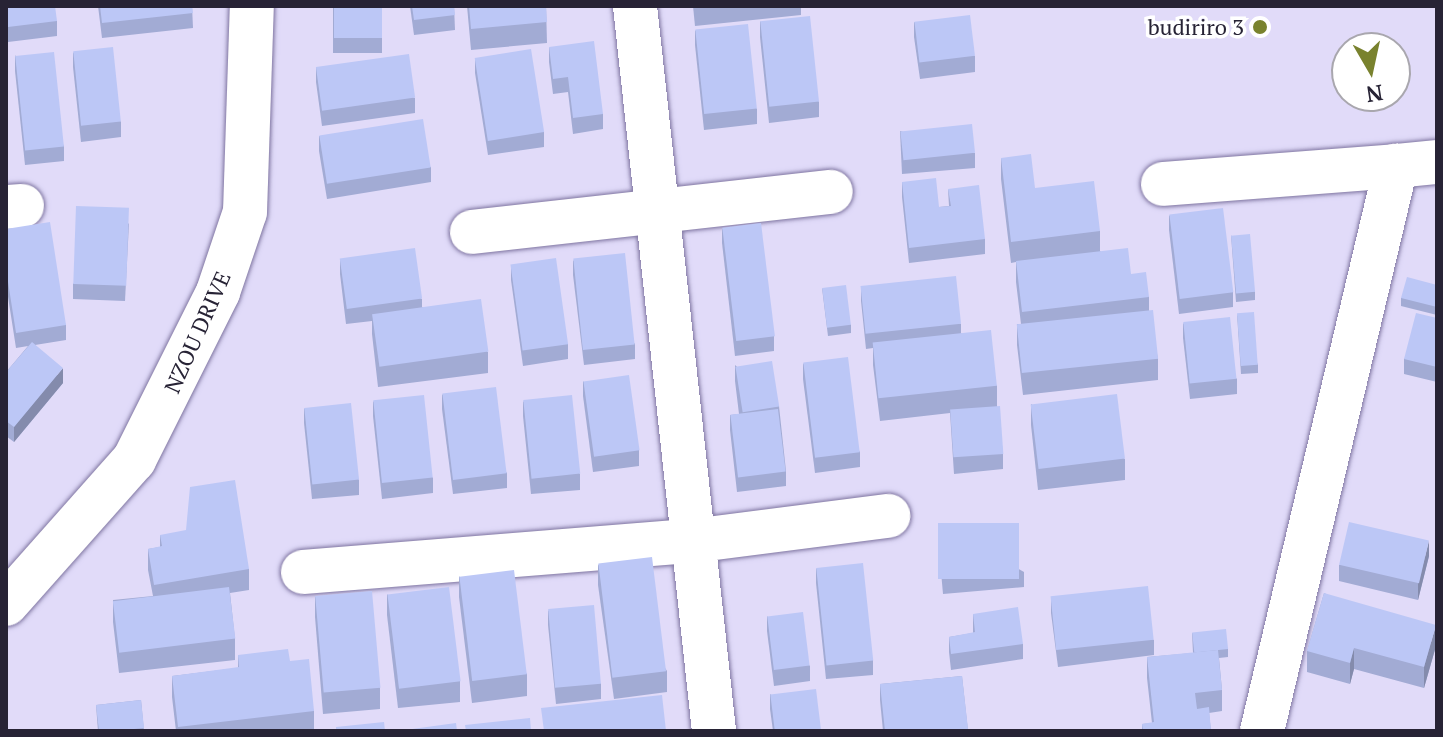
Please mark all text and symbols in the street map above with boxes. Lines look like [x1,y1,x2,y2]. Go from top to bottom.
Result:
place label: budiriro 3 [1148,14,1244,40]
marker: budiriro 3 [1251,18,1269,36]
north arrow [1331,32,1411,112]
text: N [1364,79,1385,110]
street label: NZOU DRIVE [158,267,236,397]

